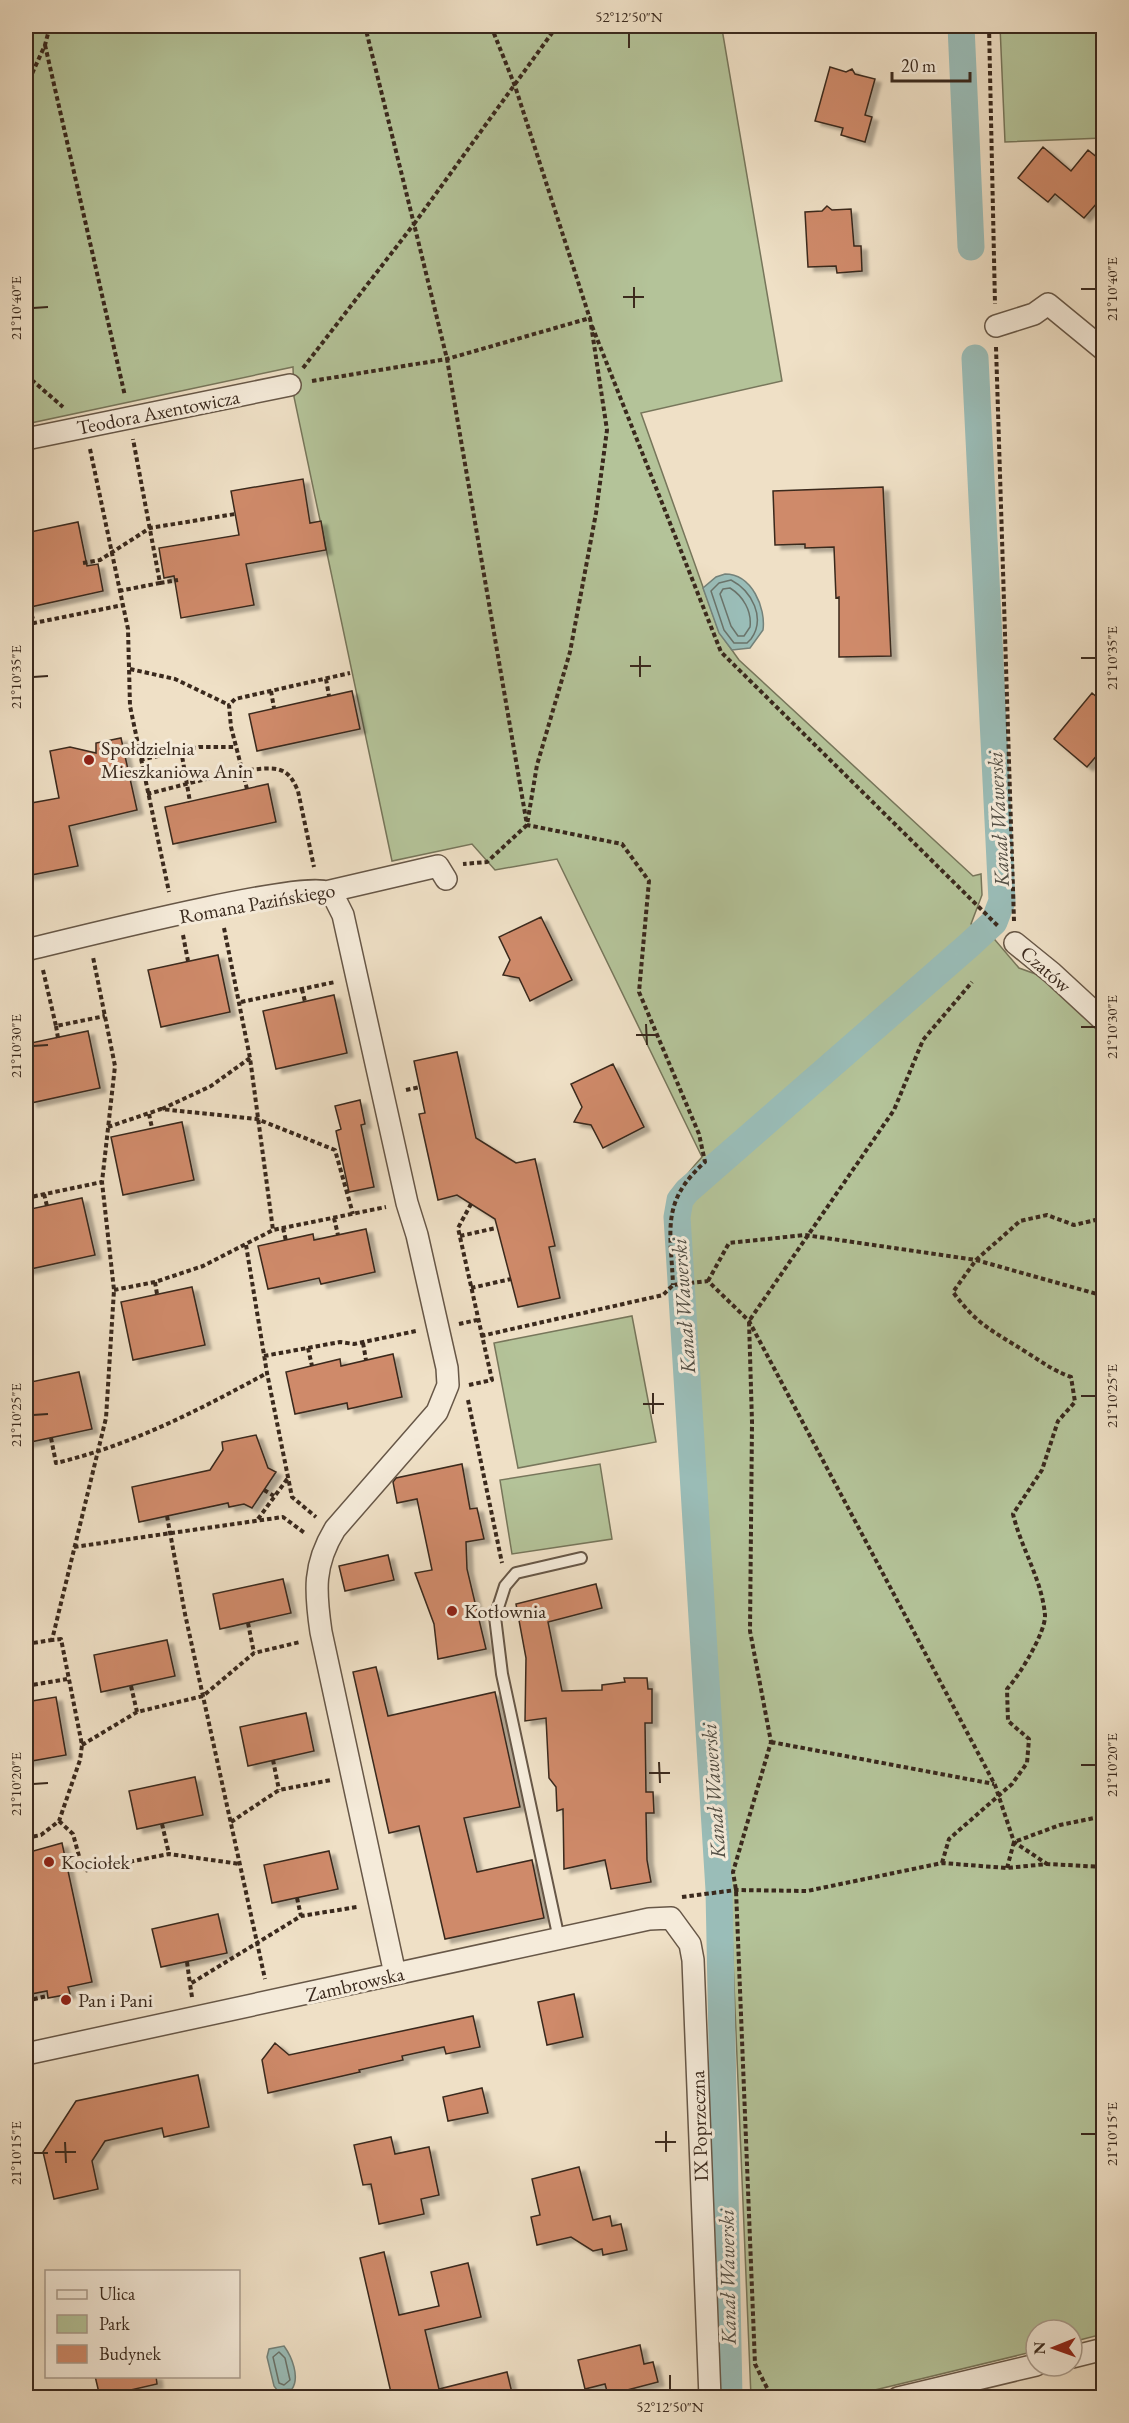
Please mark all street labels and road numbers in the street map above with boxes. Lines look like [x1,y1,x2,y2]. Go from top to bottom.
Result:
street label: Teodora Axentowicza [74,383,242,441]
street label: Romana Pazińskiego [177,876,337,930]
street label: Czatów [1015,940,1077,998]
street label: Zambrowska [304,1960,407,2008]
street label: IX Poprzeczna [684,2070,714,2182]

